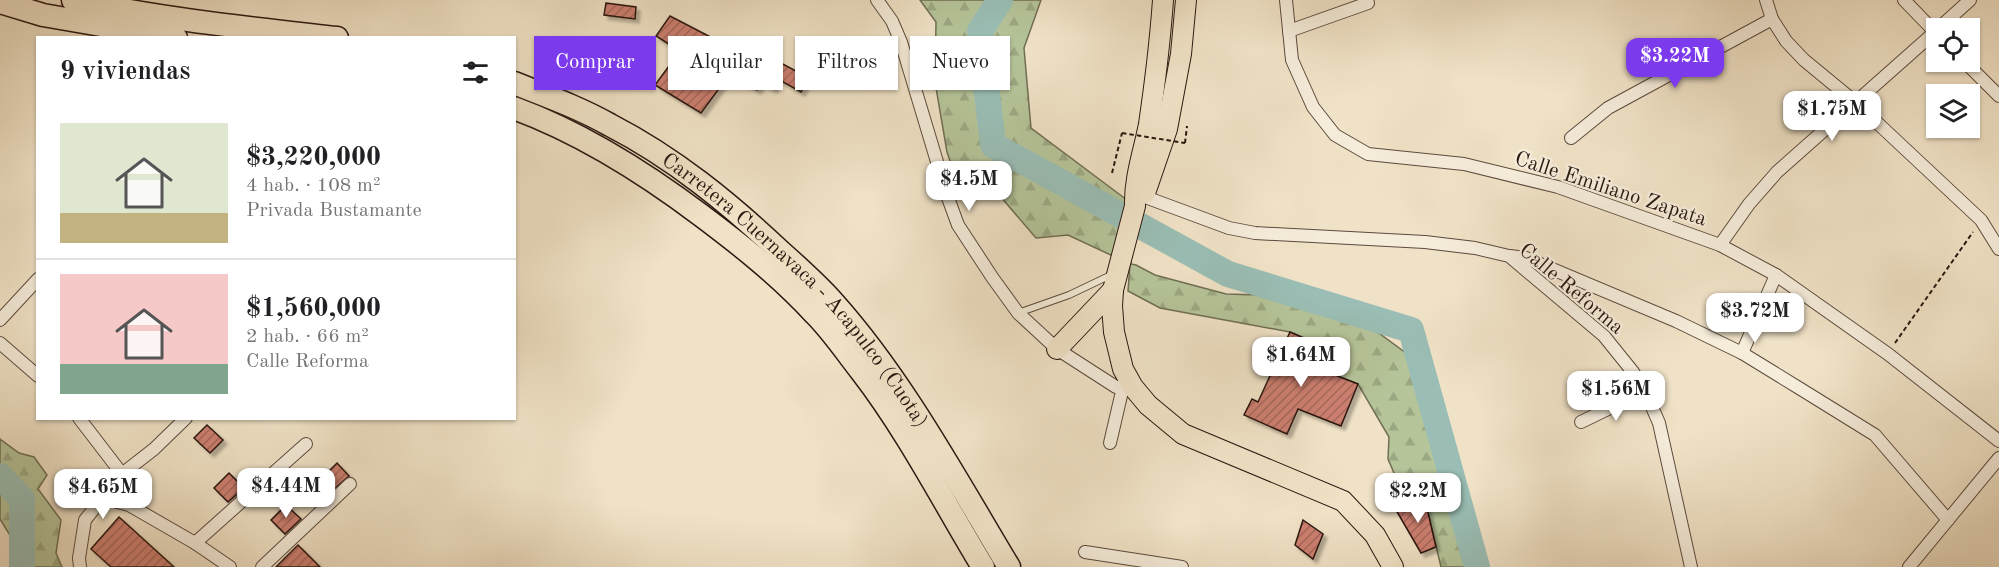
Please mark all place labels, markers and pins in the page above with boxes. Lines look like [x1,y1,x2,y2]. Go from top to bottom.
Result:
pin: $3.22M [1626,38,1724,89]
pin: $1.75M [1783,91,1881,142]
pin: $4.5M [927,161,1011,212]
pin: $3.72M [1706,293,1804,344]
pin: $1.64M [1252,337,1350,388]
pin: $1.56M [1567,371,1665,422]
pin: $4.44M [237,468,335,519]
pin: $4.65M [54,469,152,520]
pin: $2.2M [1376,473,1460,524]

